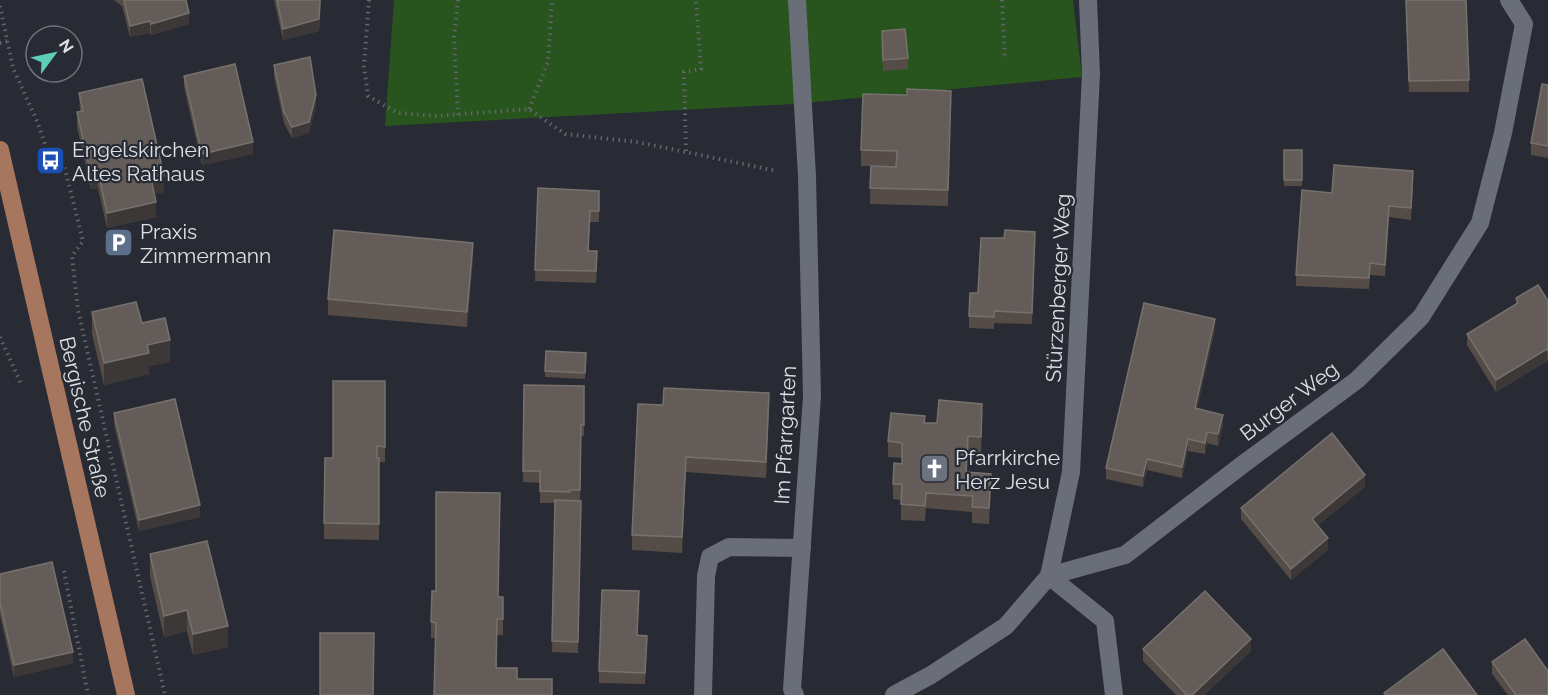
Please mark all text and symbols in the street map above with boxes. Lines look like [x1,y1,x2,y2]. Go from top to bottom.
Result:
north arrow [24,24,84,84]
text: N [55,36,77,56]
place label: Engelskirchen Altes Rathaus [72,137,209,186]
bus stop icon: Engelskirchen Altes Rathaus [35,145,67,177]
street label: Stürzenberger Weg [1041,193,1075,383]
place label: Praxis Zimmermann [140,219,271,268]
parking icon: Praxis Zimmermann [103,227,135,259]
street label: Bergische Straße [54,334,116,500]
street label: Burger Weg [1235,356,1343,446]
street label: Im Pfarrgarten [769,365,801,505]
place label: Pfarrkirche Herz Jesu [955,445,1060,494]
church icon: Pfarrkirche Herz Jesu [918,453,950,485]

